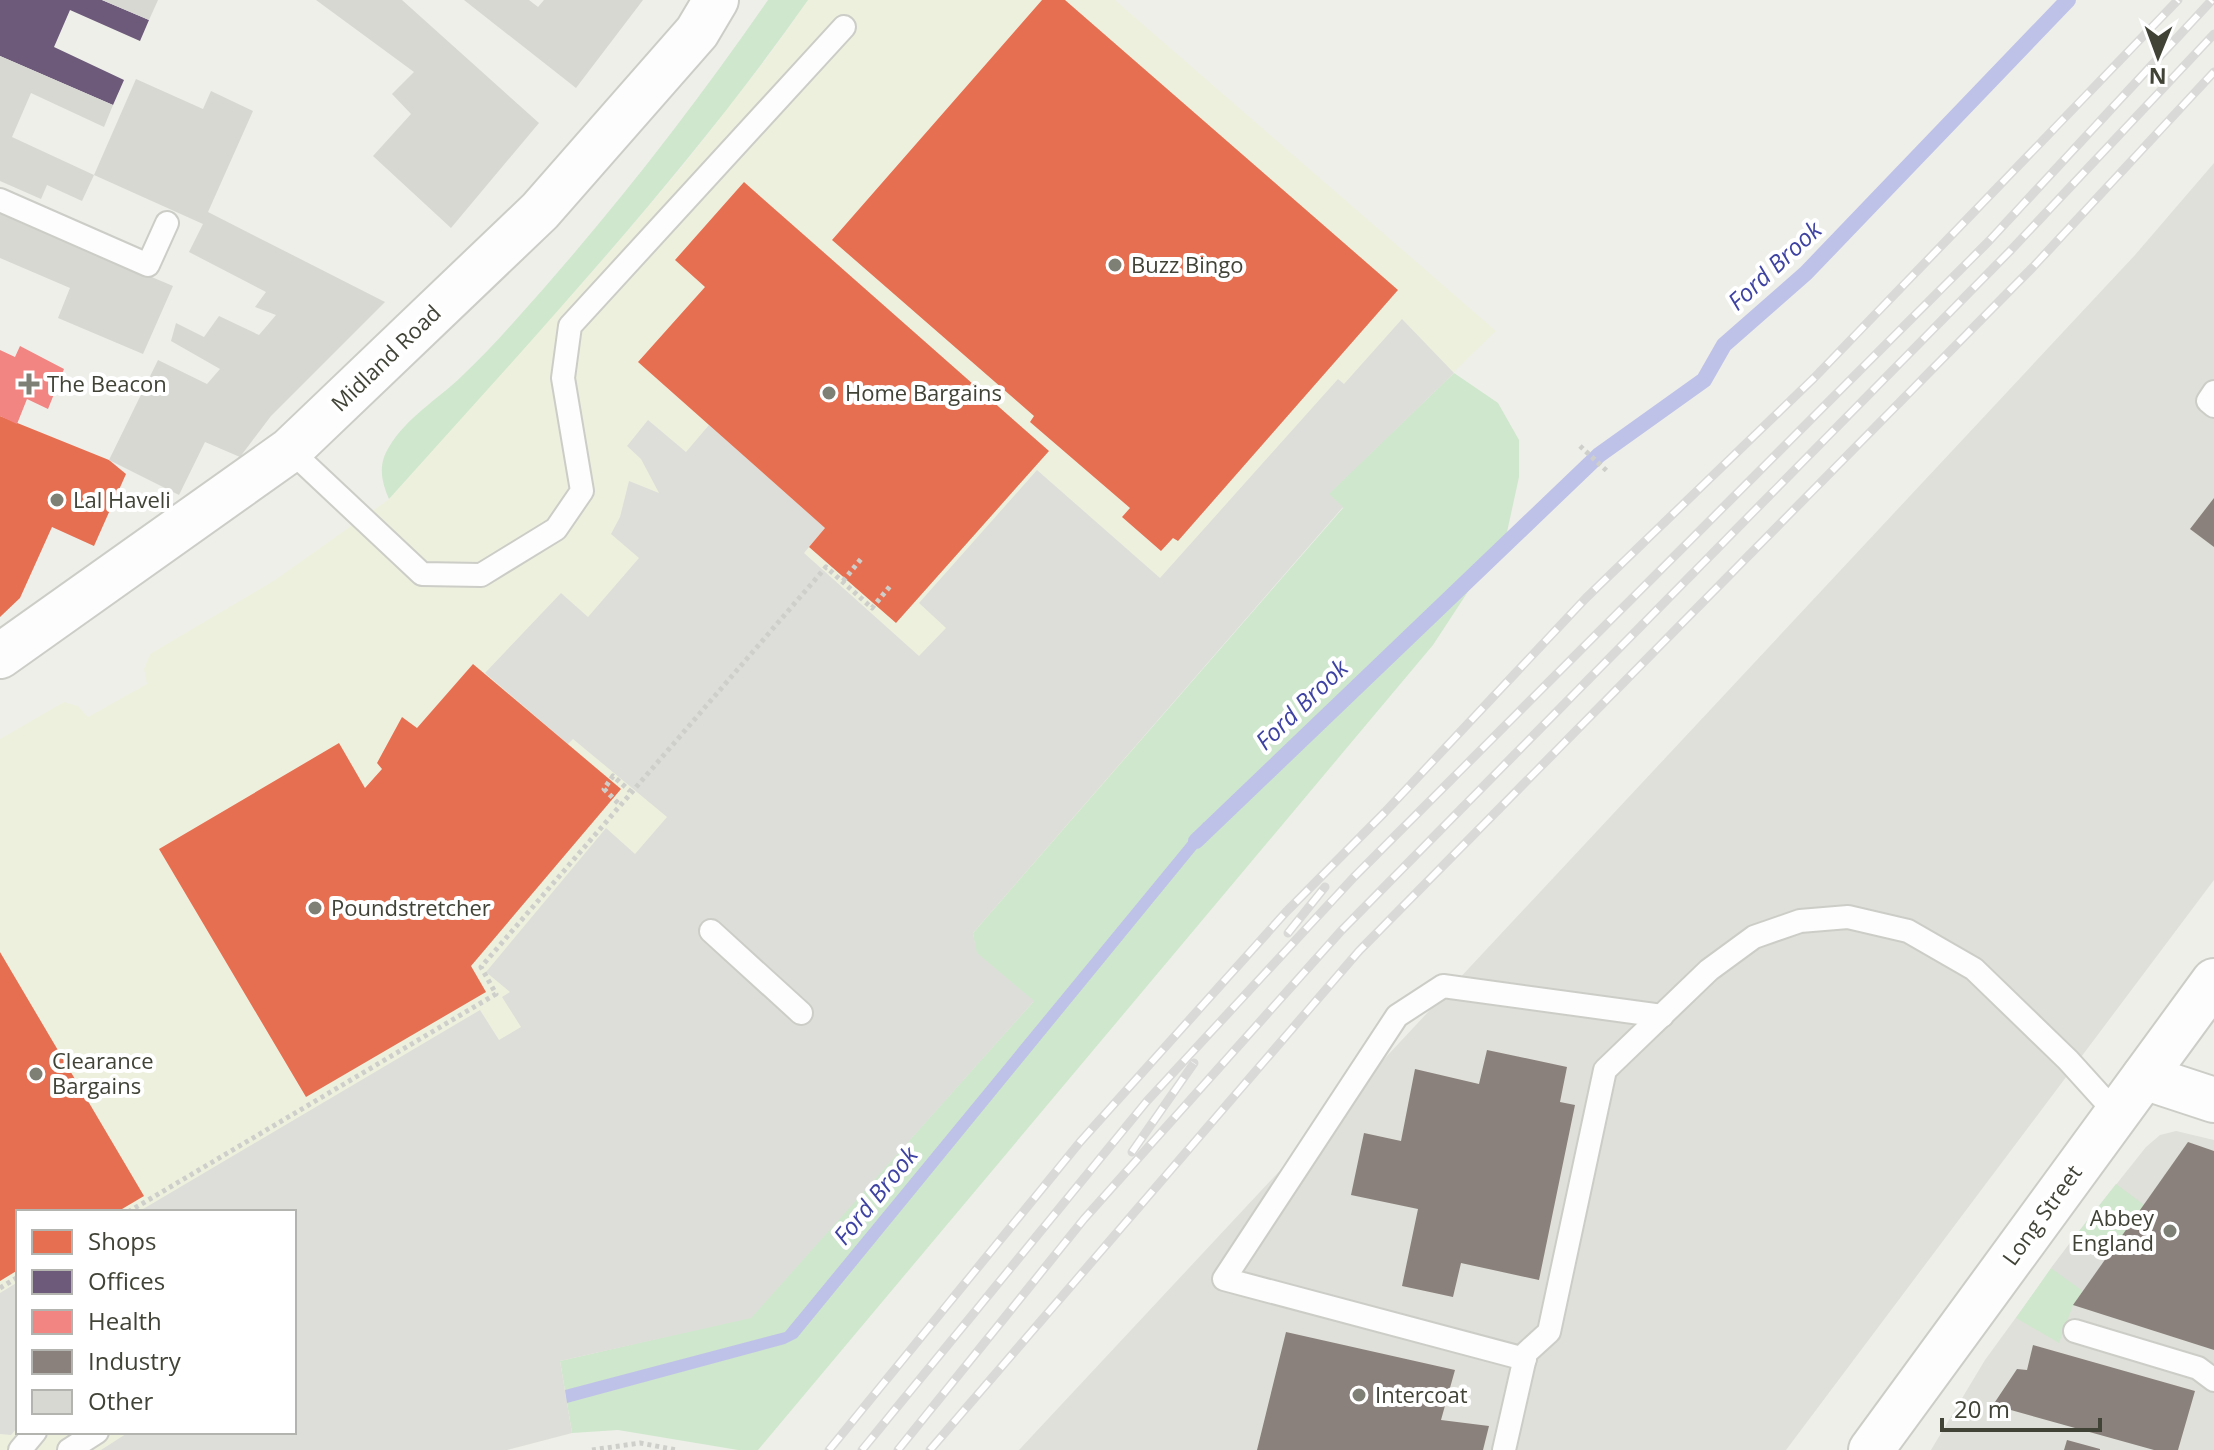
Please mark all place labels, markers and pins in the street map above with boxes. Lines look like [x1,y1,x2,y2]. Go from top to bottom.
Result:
place label: Buzz Bingo [1131,249,1243,279]
marker: Buzz Bingo [1106,256,1124,274]
place label: The Beacon [47,368,167,398]
marker: The Beacon [18,373,40,395]
place label: Home Bargains [845,377,1002,407]
marker: Home Bargains [820,384,838,402]
place label: Lal Haveli [73,484,171,514]
marker: Lal Haveli [48,491,66,509]
place label: Poundstretcher [331,892,491,922]
marker: Poundstretcher [306,899,324,917]
place label: Clearance Bargains [52,1045,154,1100]
marker: Clearance Bargains [27,1065,45,1083]
place label: Abbey England [2072,1202,2155,1257]
marker: Abbey England [2161,1222,2179,1240]
place label: Intercoat [1375,1379,1468,1409]
marker: Intercoat [1350,1386,1368,1404]

